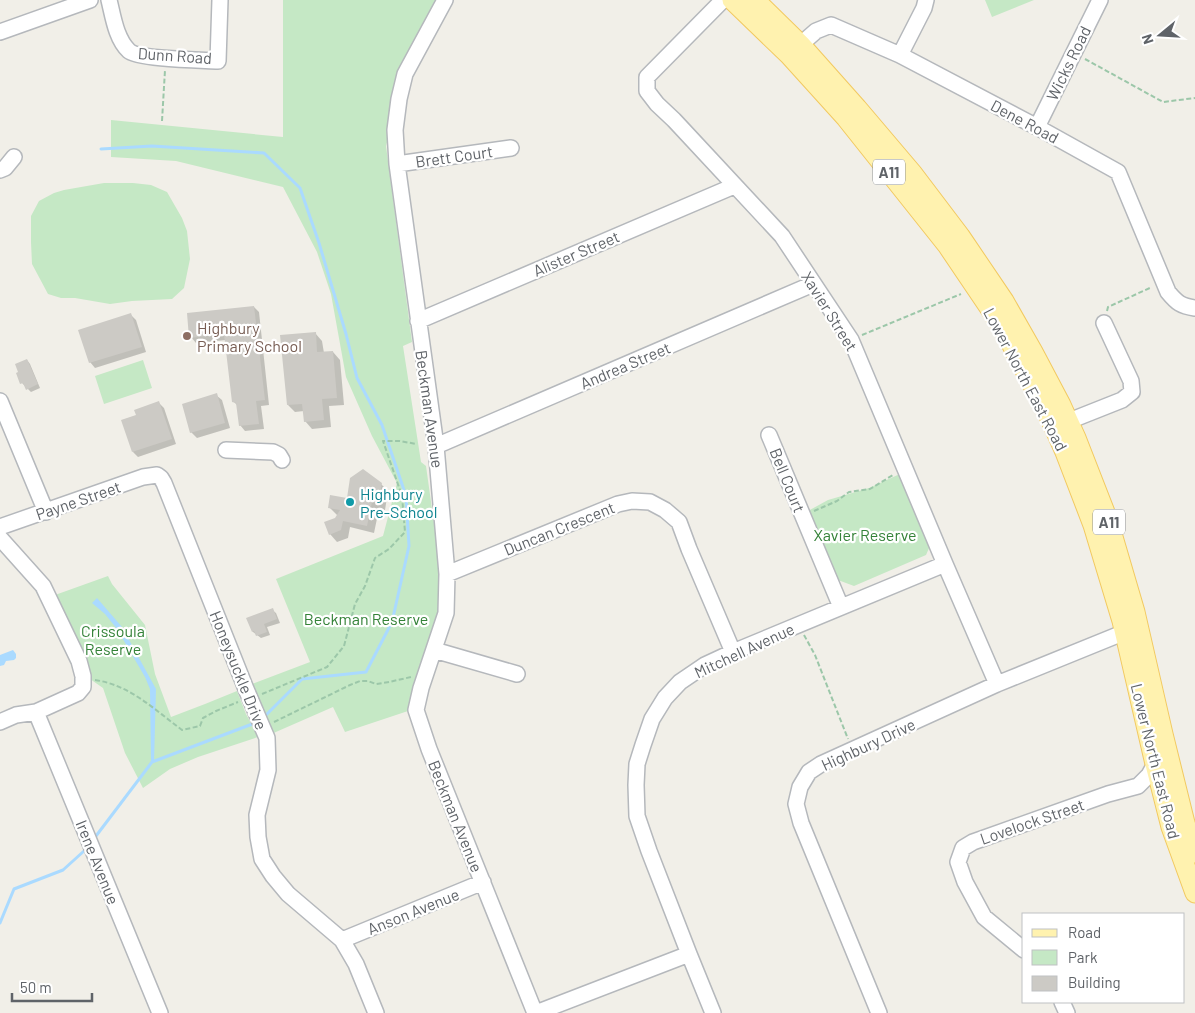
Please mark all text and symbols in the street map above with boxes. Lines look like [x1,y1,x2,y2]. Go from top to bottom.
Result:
north arrow [1135,10,1185,60]
street label: Wicks Road [1042,23,1094,103]
text: N [1138,32,1157,46]
street label: Dunn Road [137,43,213,67]
street label: Dene Road [988,95,1062,147]
street label: Brett Court [414,141,494,171]
road number: A11 [873,160,905,184]
street label: Alister Street [530,226,622,280]
street label: Xavier Street [798,268,862,354]
street label: Lower North East Road [980,304,1072,454]
place label: Highbury Primary School [197,318,302,355]
marker: Highbury Primary School [181,330,193,342]
street label: Andrea Street [577,337,673,393]
street label: Beckman Avenue [412,349,448,469]
street label: Bell Court [766,445,810,515]
street label: Payne Street [33,477,123,523]
place label: Highbury Pre-School [360,484,437,521]
marker: Highbury Pre-School [344,496,356,508]
street label: Duncan Crescent [501,497,617,559]
road number: A11 [1093,510,1125,534]
park label: Xavier Reserve [813,525,917,544]
street label: Honeysuckle Drive [206,608,272,732]
park label: Beckman Reserve [304,609,428,628]
street label: Mitchell Avenue [691,619,797,681]
park label: Crissoula Reserve [81,621,145,658]
street label: Lower North East Road [1127,681,1185,841]
street label: Highbury Drive [818,714,918,774]
street label: Beckman Avenue [425,757,487,875]
street label: Lovelock Street [977,794,1087,848]
street label: Irene Avenue [72,817,124,907]
street label: Anson Avenue [364,884,462,938]
legend [1022,913,1185,1003]
text: Road [1068,923,1101,941]
text: Park [1068,948,1098,966]
scale bar [12,970,92,1002]
text: Building [1068,973,1121,991]
text: 50 m [20,978,52,996]

